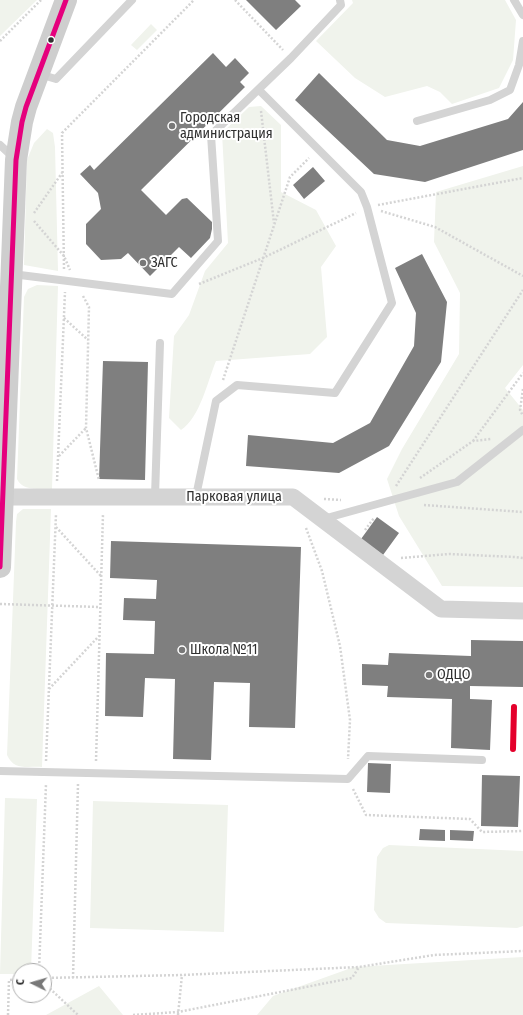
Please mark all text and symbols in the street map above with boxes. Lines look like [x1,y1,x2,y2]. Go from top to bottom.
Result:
unlabelled marker [46,35,56,45]
place label: Городская администрация [180,110,273,142]
marker: Городская администрация [167,121,177,131]
place label: ЗАГС [151,255,178,271]
marker: ЗАГС [138,258,148,268]
street label: Парковая улица [186,489,282,505]
place label: Школа №11 [190,642,257,658]
marker: Школа №11 [177,645,187,655]
place label: ОДЦО [437,667,471,683]
marker: ОДЦО [424,670,434,680]
north arrow [12,963,52,1003]
text: С [14,979,27,985]

